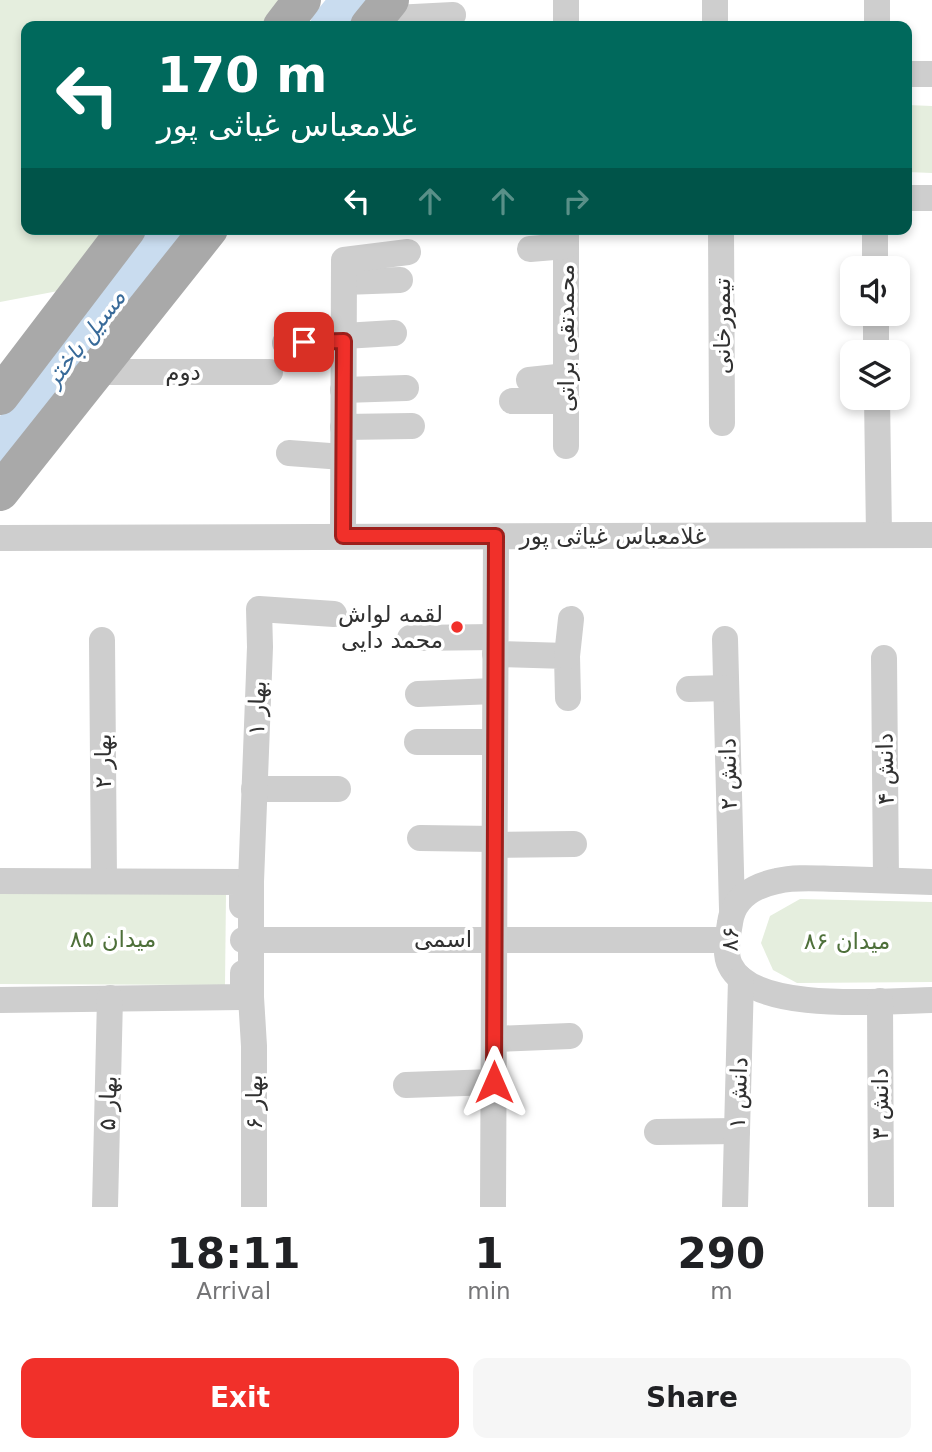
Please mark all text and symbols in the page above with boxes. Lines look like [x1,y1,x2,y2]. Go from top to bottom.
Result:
text: 170 m [157,47,327,104]
icon: left [42,49,133,140]
text: غلامعباس غیاثی پور [157,106,417,144]
icon: left [338,182,376,220]
icon: ahead [411,182,449,220]
icon: ahead [484,182,522,220]
icon: right [557,182,595,220]
map controls [840,256,910,410]
button: sound [840,256,910,326]
street label: محمدتقی براتی [553,264,580,412]
street label: تیمورخانی [709,278,736,374]
water label: مسیل باختر [38,284,132,394]
pin [274,312,334,372]
icon: arrive [285,323,323,361]
button: layers [840,340,910,410]
street label: دوم [165,359,201,386]
street label: غلامعباس غیاثی پور [519,523,706,550]
place label: لقمه لواش محمد دايى [338,601,443,653]
marker: لقمه لواش محمد دايى [449,619,465,635]
street label: بهار ۱ [243,680,272,736]
street label: دانش ۴ [871,733,900,805]
street label: بهار ۲ [90,734,117,788]
street label: دانش ۲ [714,738,743,810]
park label: میدان ۸۵ [70,926,156,952]
street label: اسمی [414,926,472,952]
street label: ۸۶ [717,926,743,952]
park label: میدان ۸۶ [804,928,890,954]
position arrow [457,1045,531,1119]
street label: دانش ۱ [724,1057,753,1129]
street label: دانش ۳ [867,1068,894,1140]
street label: بهار ۵ [94,1075,123,1131]
street label: بهار ۶ [241,1075,268,1129]
text: 18:11 [167,1229,301,1278]
text: 1 [474,1229,504,1278]
text: 290 [678,1229,765,1278]
text: Arrival [196,1278,271,1304]
text: min [467,1278,511,1304]
text: m [710,1278,733,1304]
button: Exit [21,1358,459,1438]
button: Share [473,1358,911,1438]

